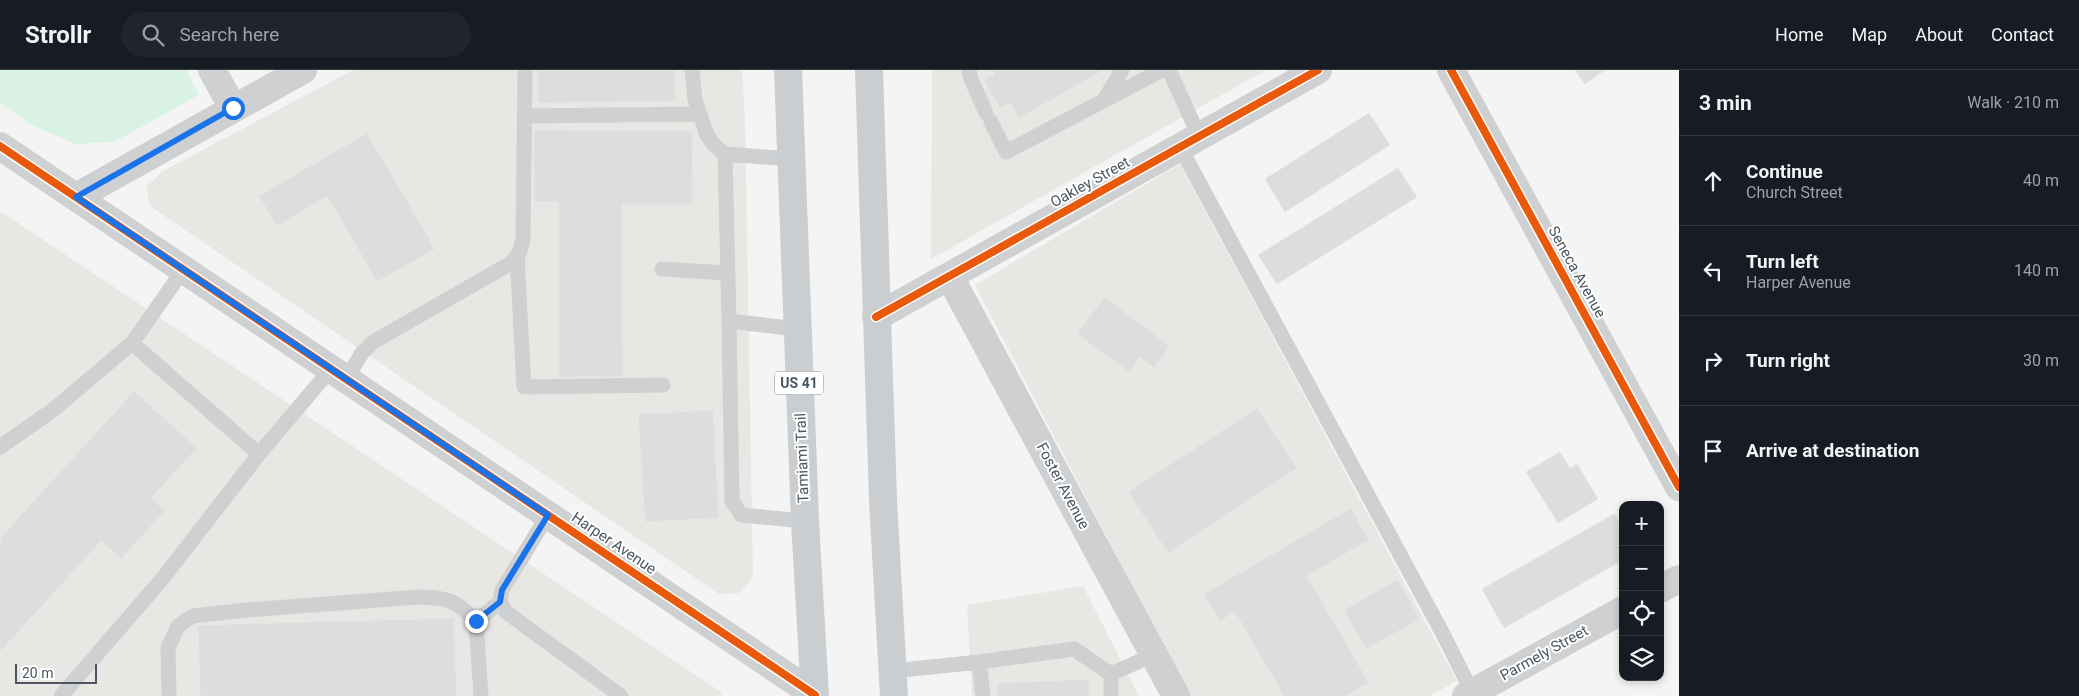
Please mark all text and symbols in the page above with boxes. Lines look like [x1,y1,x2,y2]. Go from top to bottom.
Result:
search box [121,12,471,57]
text: Strollr [25,21,91,49]
icon: search [139,21,167,49]
text: Search here [179,23,279,46]
text: Home [1775,24,1824,45]
text: Map [1852,24,1887,45]
text: About [1915,24,1963,45]
text: Contact [1991,24,2054,45]
text: 3 min [1699,91,1752,115]
text: Walk · 210 m [1967,93,2059,112]
route start [222,97,245,120]
street label: Oakley Street [1047,153,1133,211]
text: Continue [1746,160,1823,183]
icon: ahead [1699,167,1727,195]
text: 40 m [2023,171,2059,190]
text: Church Street [1746,183,1843,202]
street label: Seneca Avenue [1544,223,1610,321]
text: Turn left [1746,250,1819,273]
icon: left [1699,257,1727,285]
text: 140 m [2014,261,2059,280]
text: Harper Avenue [1746,273,1851,292]
icon: right [1699,347,1727,375]
text: Turn right [1746,349,1830,372]
text: 30 m [2023,351,2059,370]
road number: US 41 [775,372,823,394]
street label: Tamiami Trail [791,413,813,503]
icon: arrive [1699,437,1727,465]
text: Arrive at destination [1746,439,1919,462]
street label: Foster Avenue [1033,440,1093,532]
map controls [1619,501,1664,681]
button: + [1619,501,1664,546]
street label: Harper Avenue [568,508,660,578]
button: − [1619,546,1664,591]
button: locate [1619,591,1664,636]
route end [465,610,488,633]
street label: Parmely Street [1497,621,1591,685]
button: layers [1619,636,1664,681]
scale bar [15,661,98,684]
text: 20 m [22,665,54,681]

